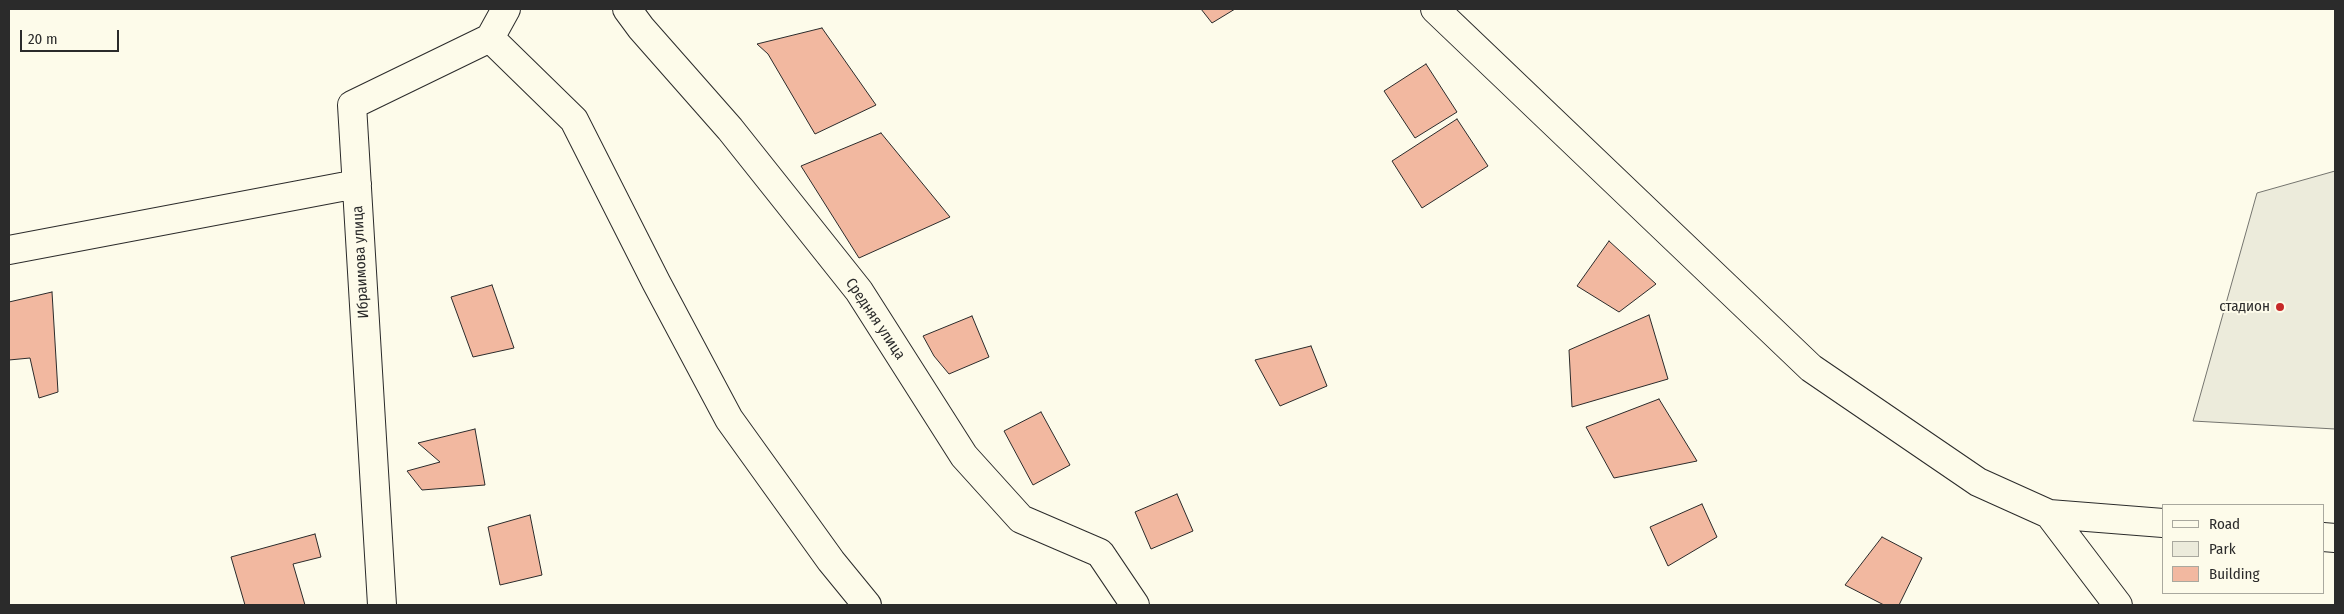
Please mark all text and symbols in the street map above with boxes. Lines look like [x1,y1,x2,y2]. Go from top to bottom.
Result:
scale bar [22,20,121,52]
text: 20 m [28,30,58,48]
street label: Ибраимова улица [349,205,373,319]
street label: Средняя улица [841,275,909,363]
place label: стадион [2219,298,2270,316]
marker: стадион [2274,301,2286,313]
legend [2162,504,2324,594]
text: Road [2209,515,2240,533]
text: Park [2209,540,2236,558]
text: Building [2209,565,2260,583]

